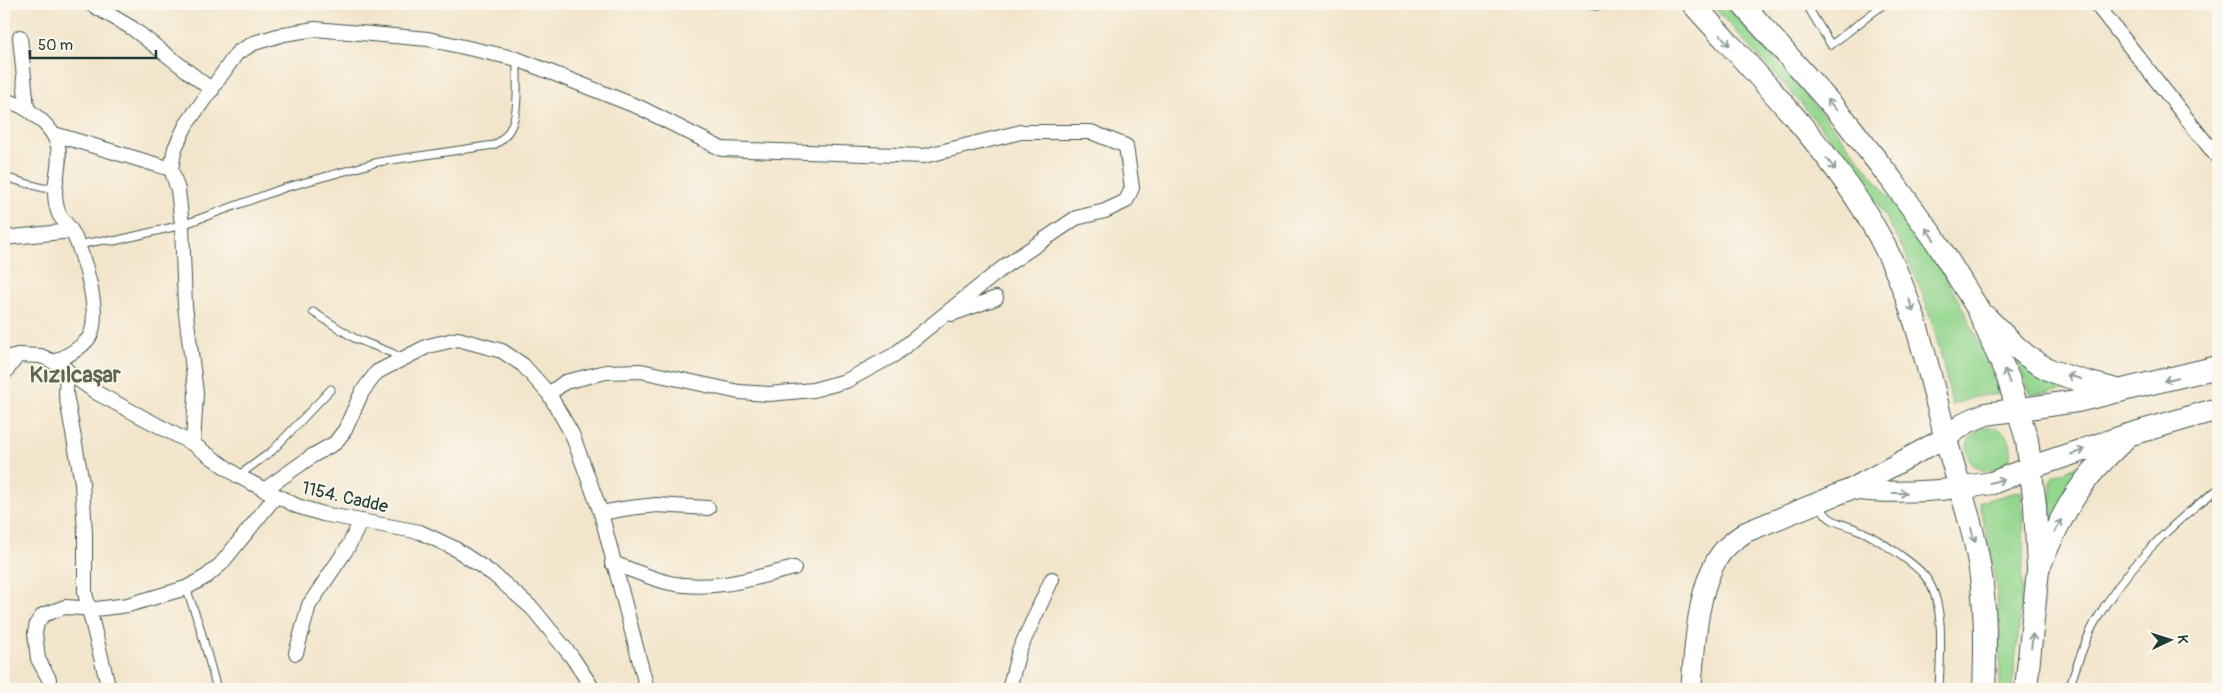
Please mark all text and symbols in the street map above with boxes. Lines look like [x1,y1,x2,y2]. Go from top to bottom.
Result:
scale bar [30,28,156,60]
one-way arrow [1720,34,1731,47]
text: 50 m [38,36,73,55]
one-way arrow [1826,99,1837,112]
one-way arrow [1826,157,1836,171]
one-way arrow [1925,227,1935,241]
one-way arrow [1906,296,1916,312]
district label: Kızılcaşar [29,361,122,389]
one-way arrow [2002,369,2011,385]
one-way arrow [2066,372,2082,382]
one-way arrow [2163,375,2179,384]
one-way arrow [2070,446,2086,456]
street label: 1154. Cadde [299,476,391,519]
one-way arrow [1988,476,2004,486]
one-way arrow [1892,488,1908,498]
one-way arrow [2053,519,2063,533]
one-way arrow [1969,527,1978,543]
north arrow [2144,616,2194,666]
one-way arrow [2027,633,2037,649]
text: K [2174,634,2191,644]

